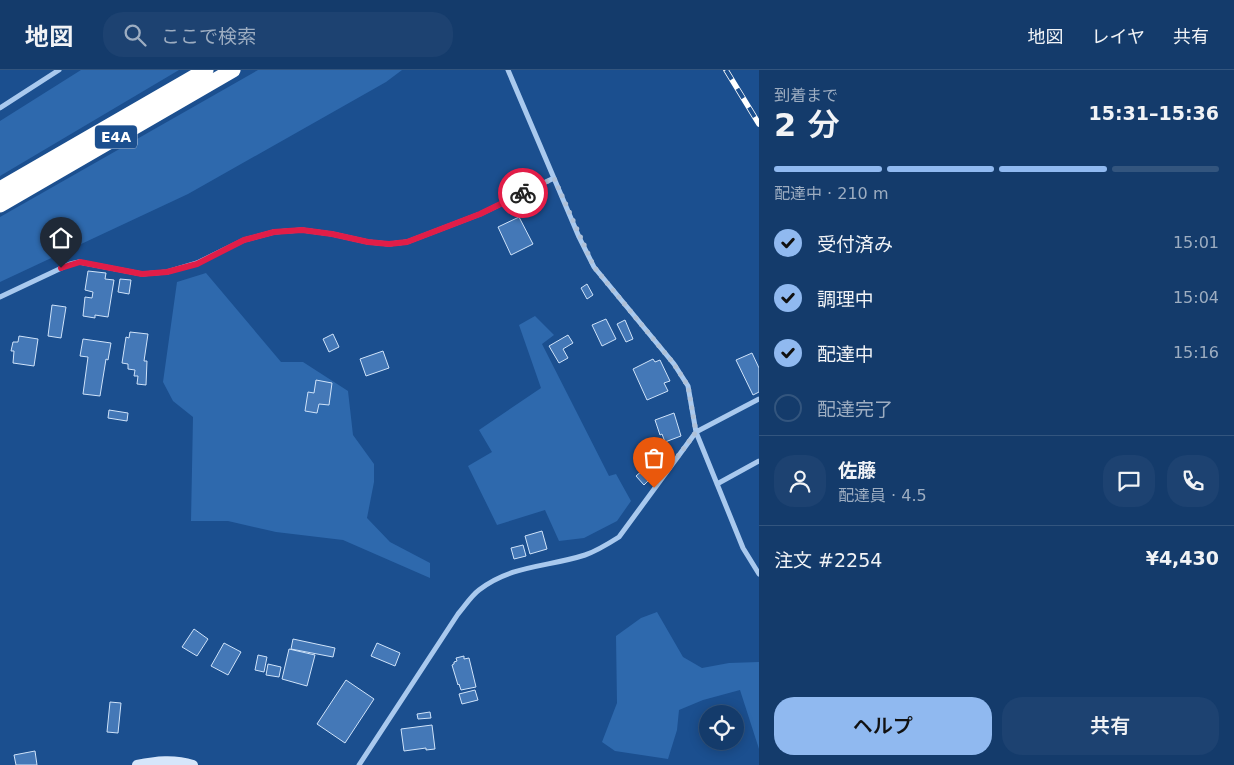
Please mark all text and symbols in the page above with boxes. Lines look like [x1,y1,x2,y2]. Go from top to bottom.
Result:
search box [103,12,453,57]
icon: search [121,21,149,49]
text: 地図 [25,23,73,51]
text: ここで検索 [161,25,256,47]
text: 地図 [1028,26,1064,47]
text: レイヤ [1092,26,1145,47]
text: 共有 [1173,26,1209,47]
text: 到着まで [774,86,838,105]
text: 15:31–15:36 [1089,102,1219,124]
text: 2 分 [774,106,839,144]
road number: E4A [95,126,137,148]
courier [498,168,548,218]
icon: bike [509,179,537,207]
text: 配達中 · 210 m [774,184,888,203]
pin [40,217,82,268]
icon: home [47,224,75,252]
icon: check [774,229,802,257]
text: 受付済み [817,233,893,255]
text: 15:01 [1173,233,1219,252]
icon: check [774,284,802,312]
text: 調理中 [817,288,874,310]
text: 15:04 [1173,288,1219,307]
icon: check [774,339,802,367]
text: 配達中 [817,343,874,365]
text: 15:16 [1173,343,1219,362]
text: 配達完了 [817,398,893,420]
pin [633,437,675,488]
icon: bag [640,444,668,472]
button: person [774,455,826,507]
button: chat [1103,455,1155,507]
button: phone [1167,455,1219,507]
text: 佐藤 [838,459,876,481]
text: 配達員 · 4.5 [838,486,927,505]
text: ¥4,430 [1146,547,1219,569]
text: 注文 #2254 [774,549,882,571]
button: ヘルプ [774,697,992,755]
button: 共有 [1002,697,1219,755]
map controls [699,705,744,750]
button: locate [699,705,744,750]

